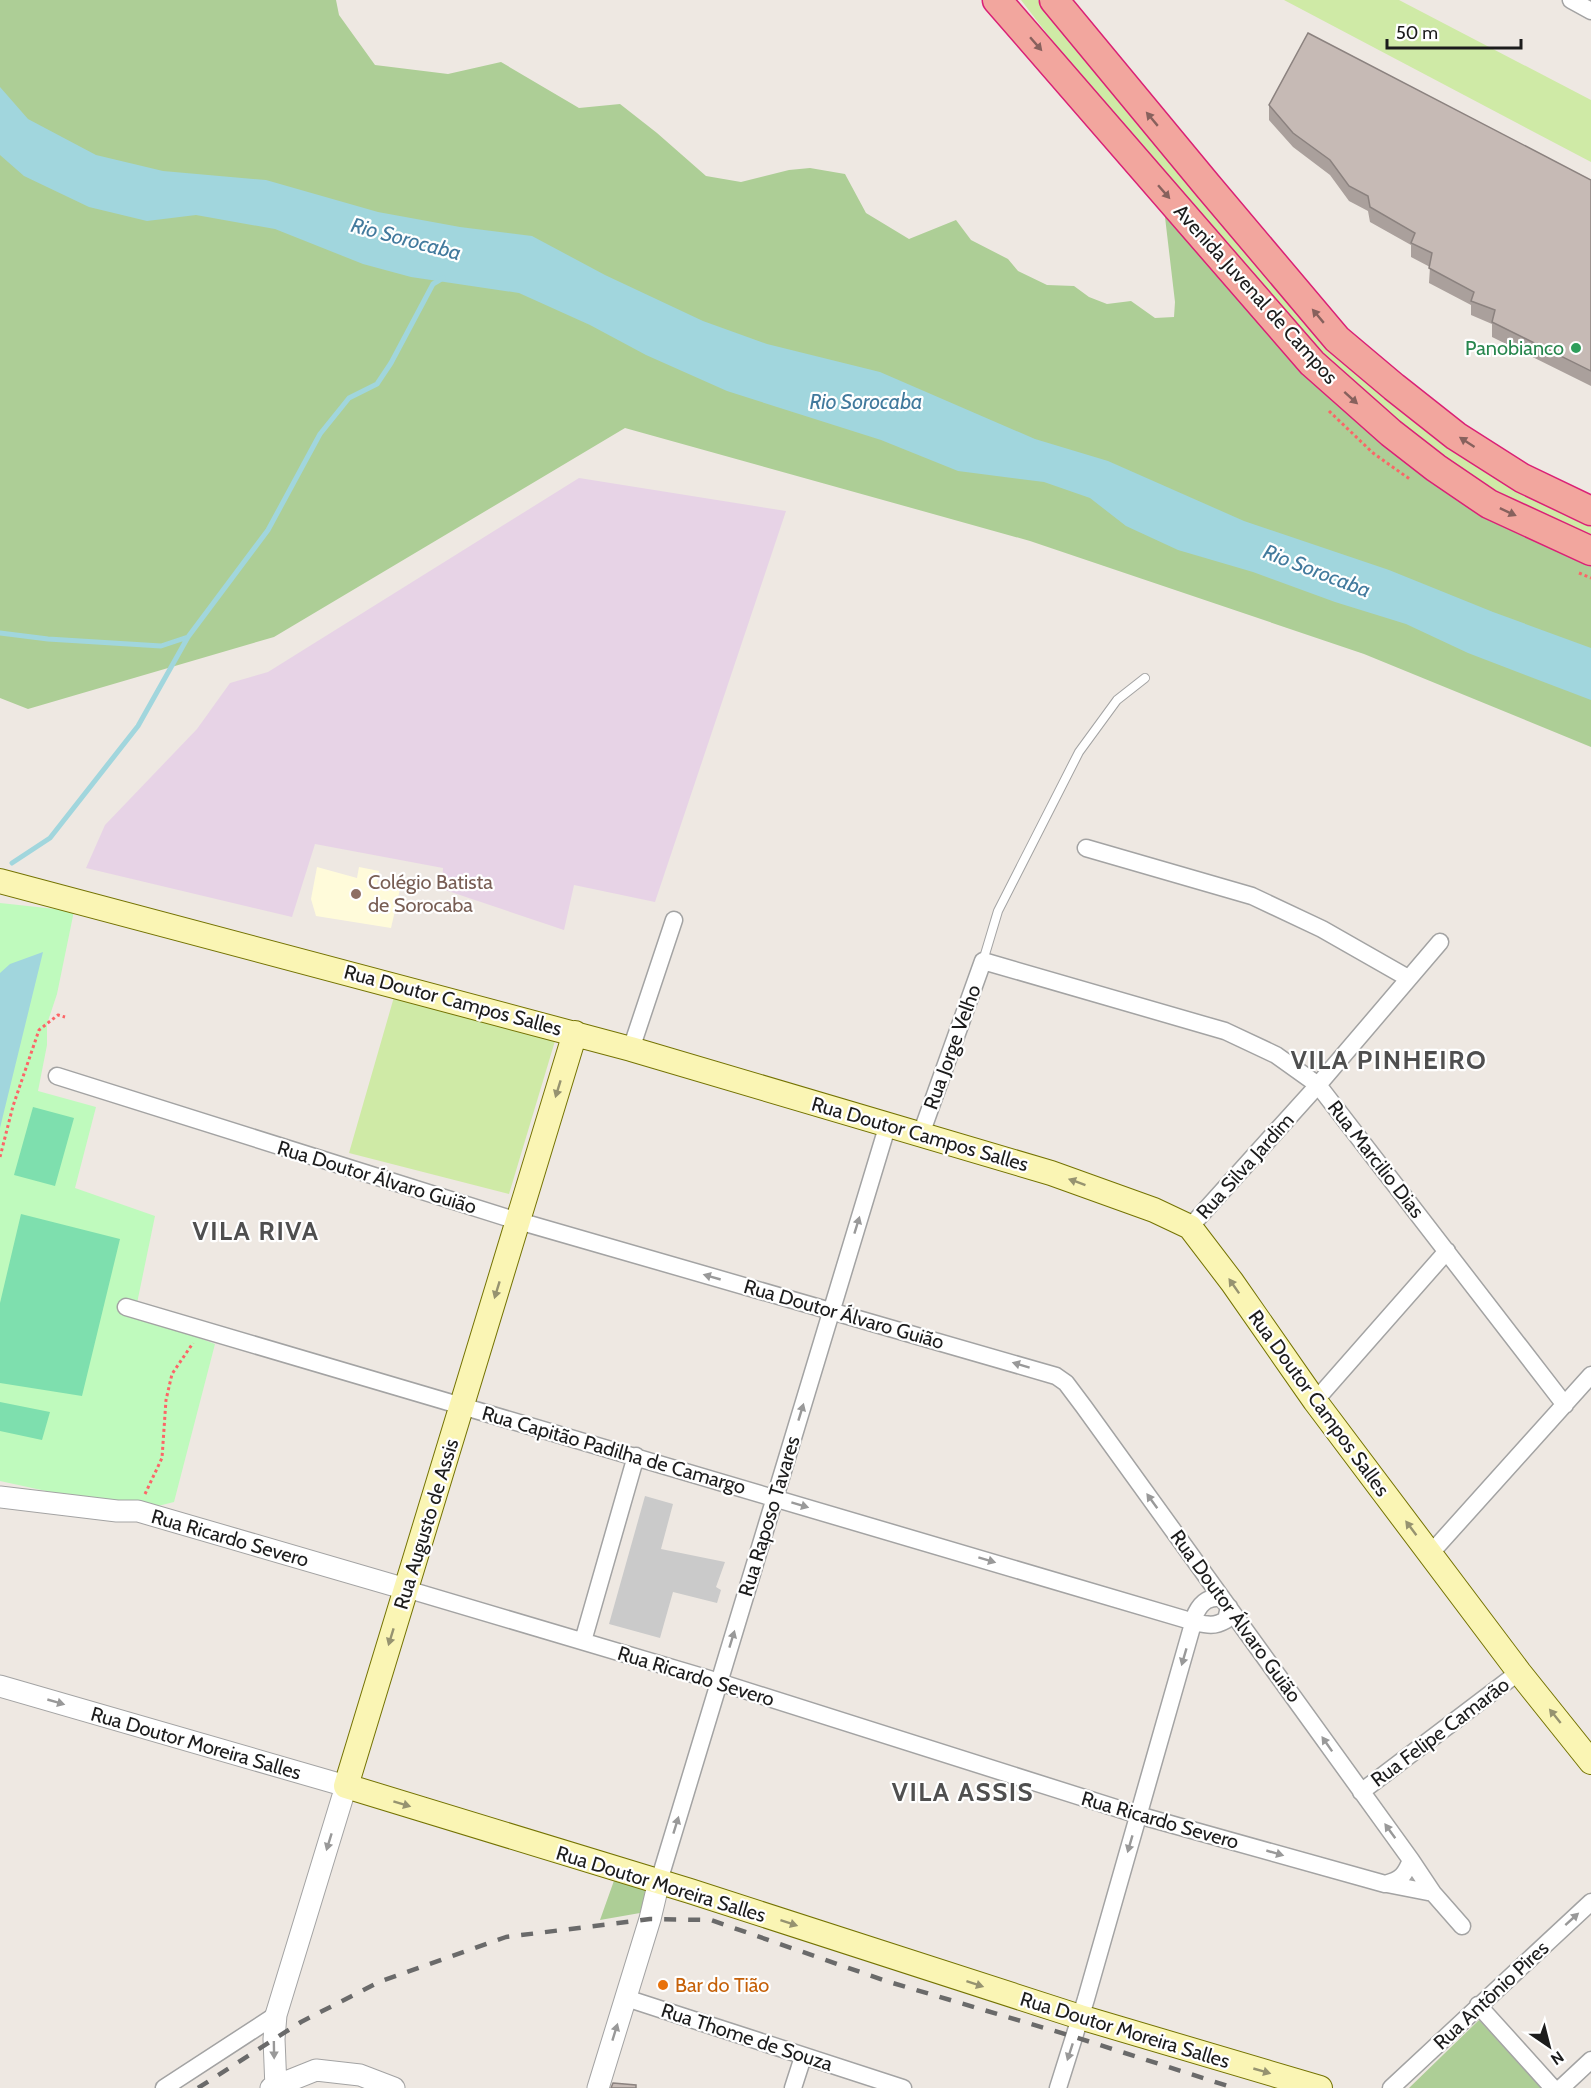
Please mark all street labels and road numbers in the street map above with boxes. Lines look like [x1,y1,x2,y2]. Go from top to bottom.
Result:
street label: Avenida Juvenal de Campos [1169,199,1343,389]
street label: Rua Doutor Campos Salles [342,959,564,1041]
street label: Rua Jorge Velho [918,981,986,1113]
street label: Rua Doutor Campos Salles [809,1092,1031,1176]
street label: Rua Marcilio Dias [1323,1095,1429,1223]
street label: Rua Silva Jardim [1191,1108,1299,1224]
street label: Rua Doutor Álvaro Guião [274,1135,480,1219]
street label: Rua Doutor Álvaro Guião [741,1274,947,1354]
street label: Rua Doutor Campos Salles [1243,1305,1395,1501]
street label: Rua Capitão Padilha de Camargo [479,1401,749,1499]
street label: Rua Raposo Tavares [733,1433,805,1599]
street label: Rua Augusto de Assis [389,1436,463,1612]
street label: Rua Ricardo Severo [148,1504,312,1572]
street label: Rua Doutor Álvaro Guião [1165,1525,1307,1707]
street label: Rua Ricardo Severo [615,1641,777,1711]
street label: Rua Felipe Camarão [1366,1672,1514,1792]
street label: Rua Doutor Moreira Salles [88,1701,304,1785]
street label: Rua Ricardo Severo [1078,1786,1242,1854]
street label: Rua Doutor Moreira Salles [553,1841,769,1927]
street label: Rua Antônio Pires [1429,1936,1553,2054]
street label: Rua Doutor Moreira Salles [1017,1987,1233,2073]
street label: Rua Thome de Souza [658,1998,836,2076]

